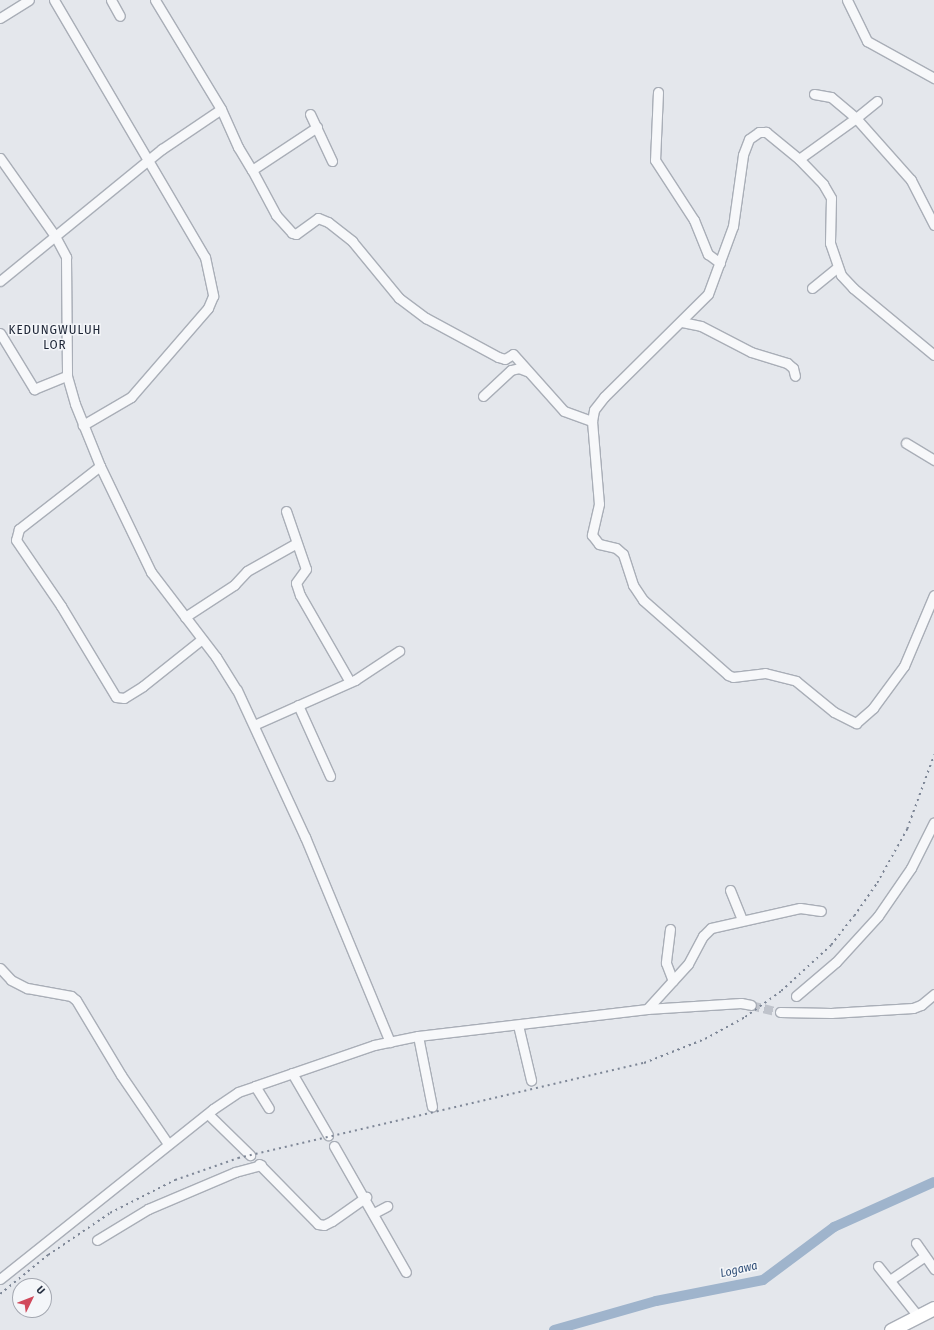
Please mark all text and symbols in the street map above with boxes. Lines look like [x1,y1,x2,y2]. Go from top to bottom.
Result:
district label: KEDUNGWULUH LOR [9,323,101,354]
water label: Logawa [719,1259,759,1281]
north arrow [12,1278,52,1318]
text: U [33,1283,47,1297]

